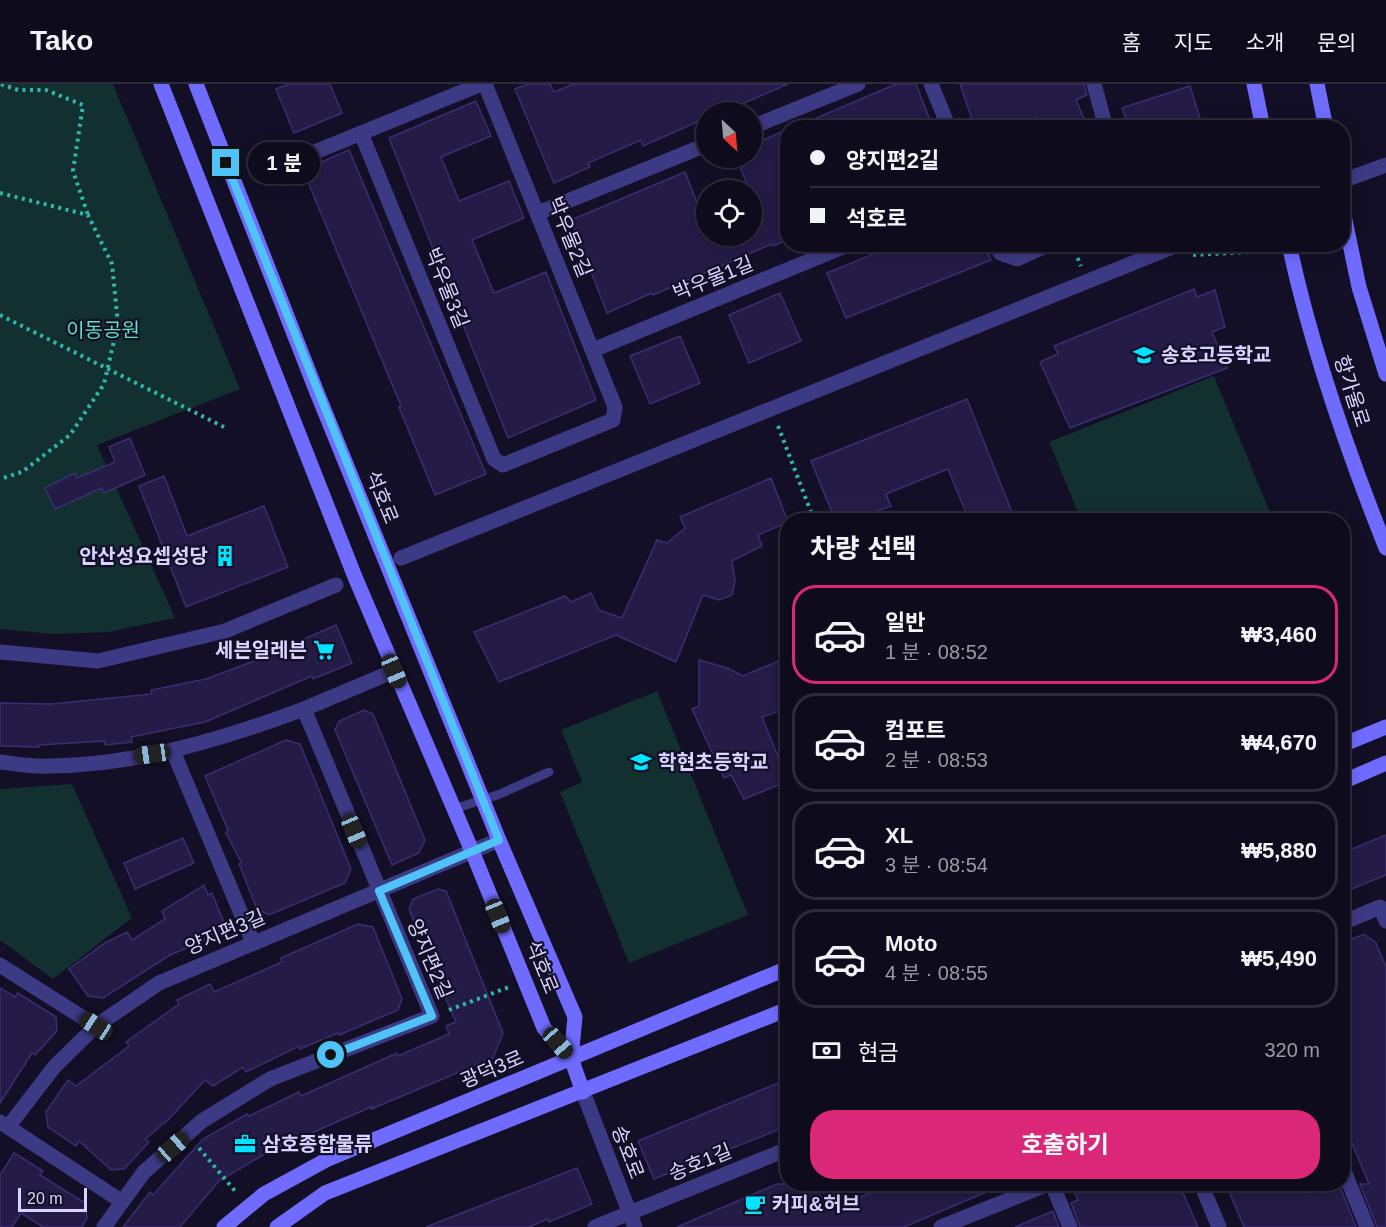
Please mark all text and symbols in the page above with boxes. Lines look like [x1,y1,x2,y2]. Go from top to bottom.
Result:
text: Tako [30,25,93,56]
text: 홈 [1122,31,1141,54]
text: 지도 [1174,31,1213,54]
text: 소개 [1246,31,1284,54]
text: 문의 [1317,31,1356,54]
north arrow [696,102,762,168]
map controls [696,102,762,246]
callout: 1 분 [247,142,319,184]
text: 양지편2길 [846,148,939,173]
route end [212,149,239,176]
text: 1 분 [266,152,302,174]
button: locate [696,180,762,246]
street label: 박우물2길 [544,194,596,280]
text: 석호로 [846,206,907,231]
street label: 박우물3길 [421,245,473,331]
street label: 박우물1길 [670,252,756,304]
park label: 이동공원 [66,319,140,341]
school or university icon: 송호고등학교 [1132,343,1156,367]
place label: 송호고등학교 [1161,344,1271,366]
street label: 항가울로 [1330,353,1374,429]
street label: 석호로 [361,467,403,527]
text: 차량 선택 [810,534,917,564]
building icon: 안산성요셉성당 [213,544,237,568]
place label: 안산성요셉성당 [79,545,208,567]
icon: car [813,608,867,662]
text: 일반 [885,610,925,635]
text: ₩3,460 [1241,622,1317,647]
supermarket icon: 세븐일레븐 [312,638,336,662]
place label: 세븐일레븐 [215,639,307,661]
text: 1 분 · 08:52 [885,641,988,663]
car [379,651,409,691]
icon: car [813,716,867,770]
text: 컴포트 [885,718,946,743]
text: ₩4,670 [1241,730,1317,755]
car [133,743,171,765]
text: 2 분 · 08:53 [885,749,988,771]
school or university icon: 학현초등학교 [629,750,653,774]
place label: 학현초등학교 [658,751,768,773]
car [339,811,369,851]
text: XL [885,823,913,848]
icon: car [813,824,867,878]
text: ₩5,880 [1241,838,1317,863]
text: 3 분 · 08:54 [885,854,988,876]
car [483,896,513,936]
street label: 양지편3길 [182,905,268,959]
street label: 양지편2길 [403,916,457,1002]
text: Moto [885,931,938,956]
icon: car [813,932,867,986]
street label: 석호로 [521,937,563,997]
text: ₩5,490 [1241,946,1317,971]
text: 4 분 · 08:55 [885,962,988,984]
car [76,1009,116,1043]
car [539,1024,577,1062]
icon: cash [810,1034,843,1067]
text: 320 m [1264,1039,1320,1061]
text: 현금 [858,1040,898,1065]
route start [317,1041,344,1068]
street label: 광덕3로 [457,1046,527,1092]
button: 호출하기 [810,1110,1320,1179]
street label: 송호로 [608,1122,648,1182]
car [154,1128,192,1166]
office icon: 삼호종합물류 [233,1132,257,1156]
place label: 삼호종합물류 [262,1133,372,1155]
street label: 송호1길 [665,1139,735,1185]
scale bar [18,1185,87,1212]
text: 20 m [27,1190,63,1207]
cafe icon: 커피&허브 [743,1192,767,1216]
place label: 커피&허브 [772,1193,860,1215]

